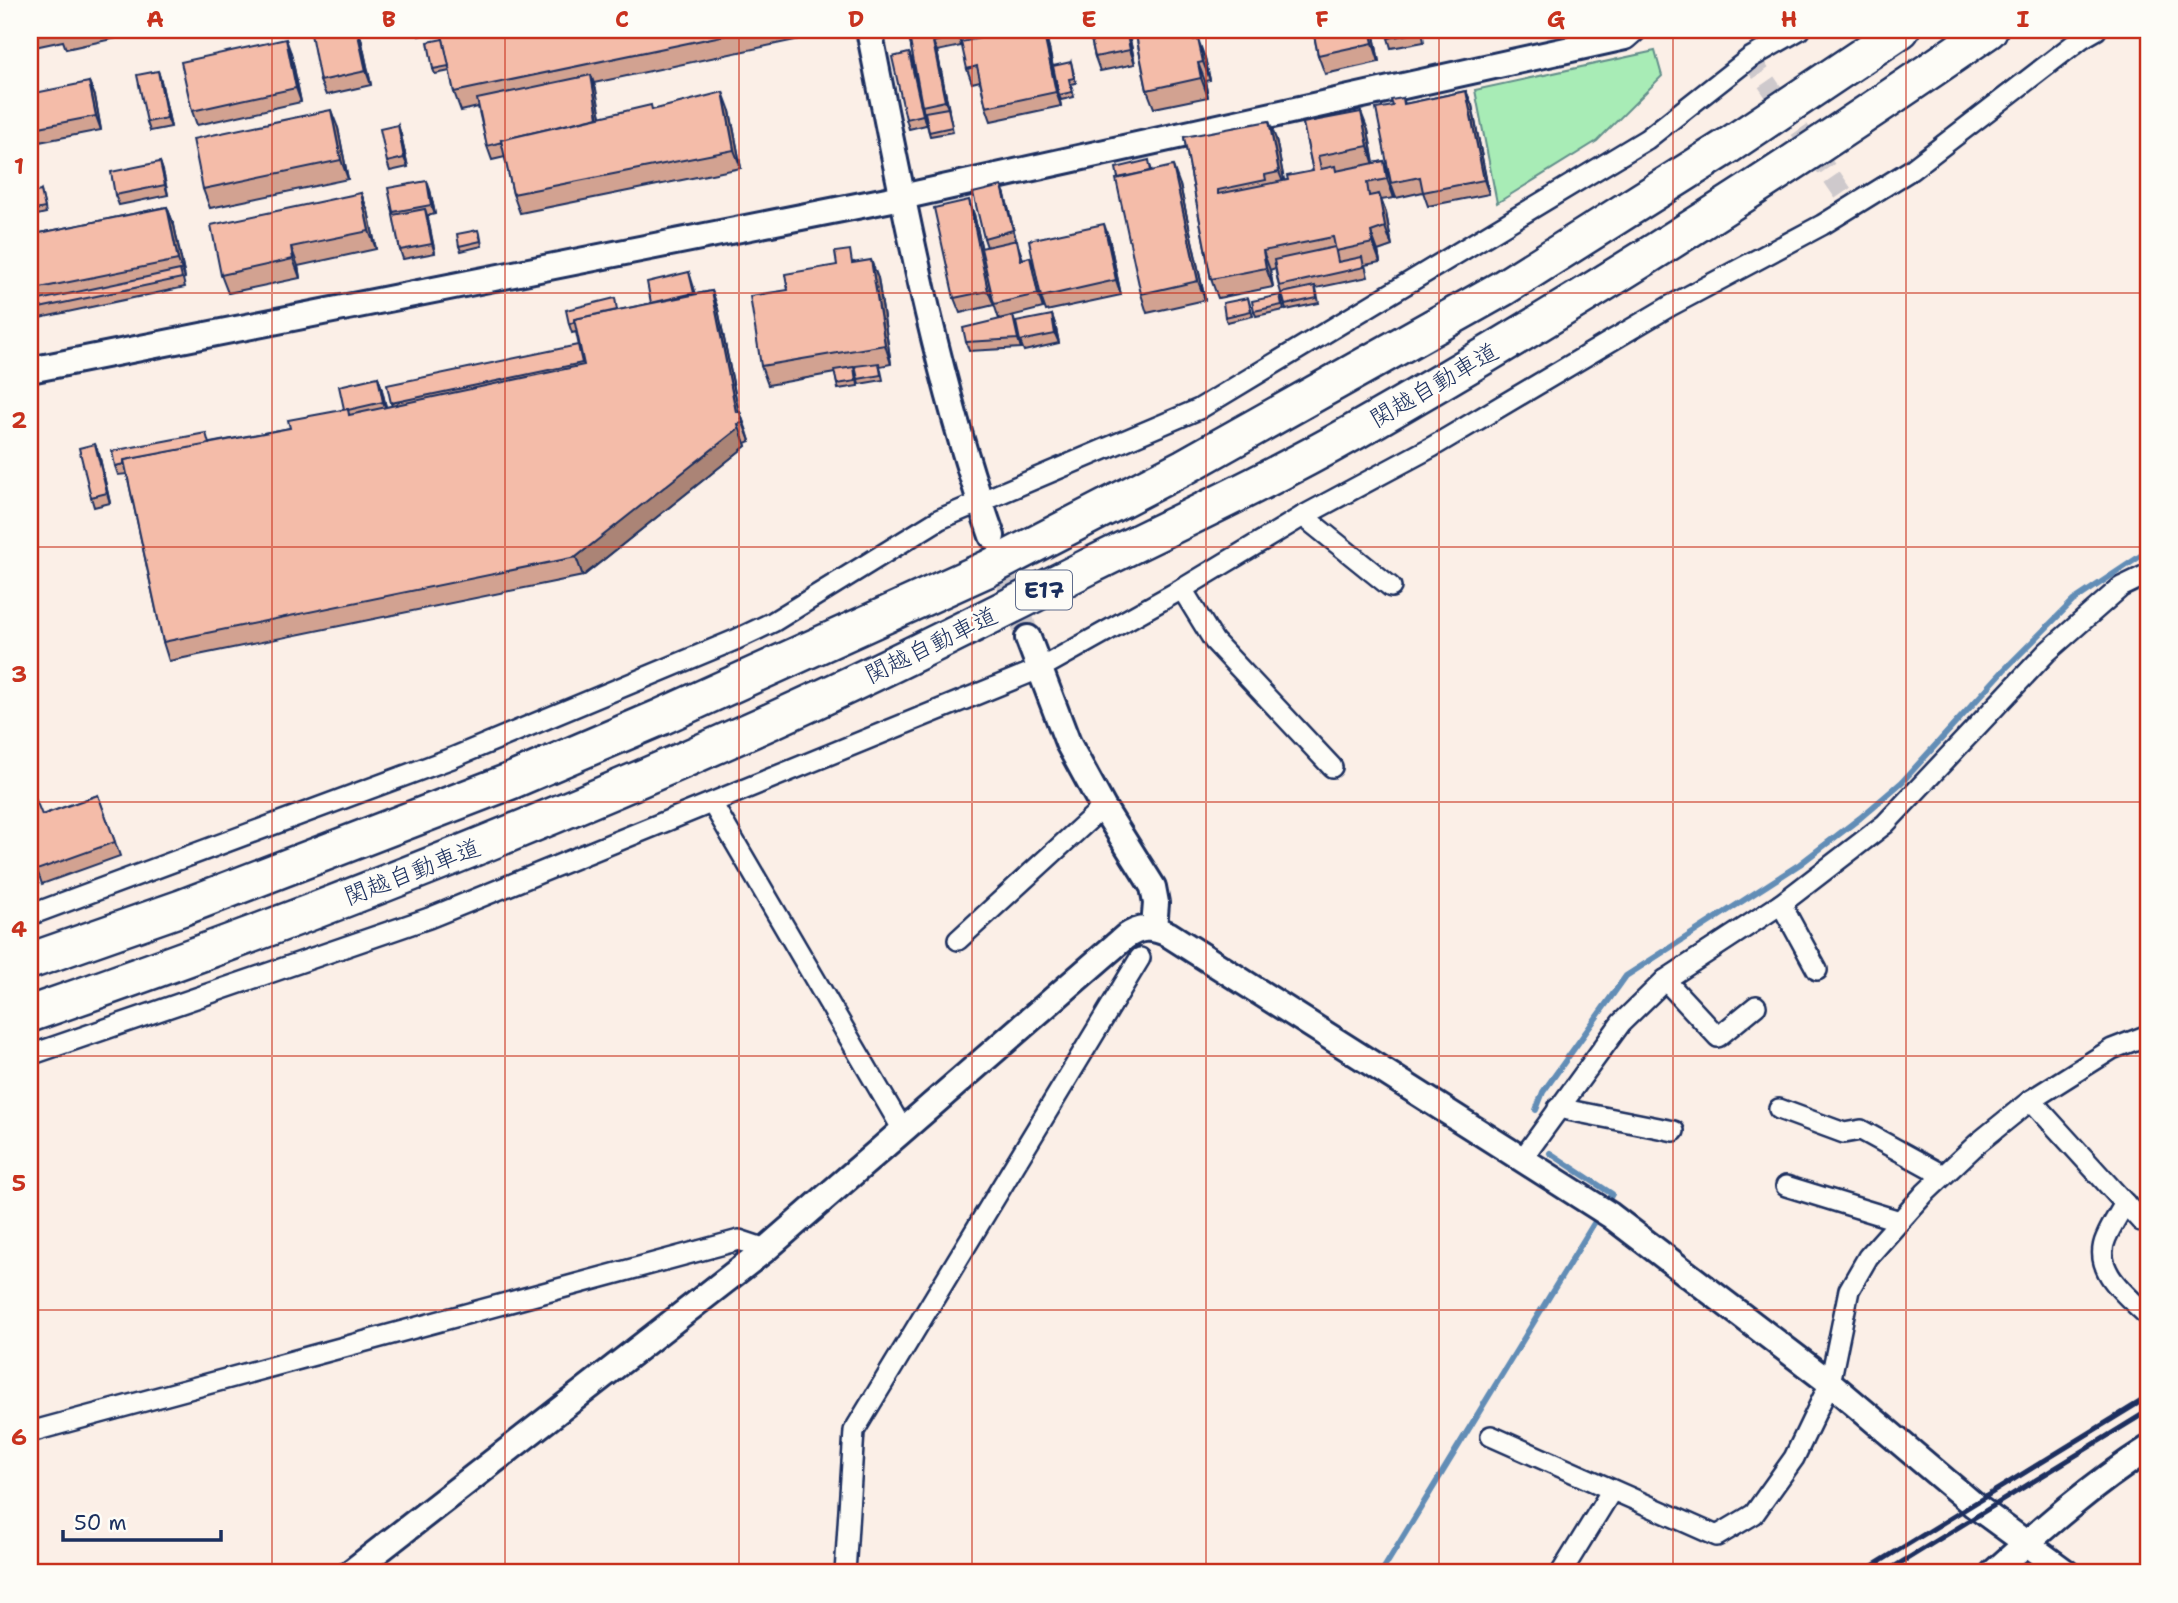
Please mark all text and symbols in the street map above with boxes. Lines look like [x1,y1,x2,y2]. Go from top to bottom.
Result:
text: A [146,4,164,34]
text: B [382,4,396,34]
text: C [615,4,629,34]
text: D [848,4,864,34]
text: E [1081,4,1097,34]
text: F [1315,4,1329,34]
text: G [1547,4,1566,34]
text: H [1781,4,1797,34]
text: I [2017,4,2030,34]
text: 1 [14,151,24,181]
street label: 関越自動車道 [1364,335,1504,435]
text: 2 [11,405,27,435]
road number: E17 [1016,570,1072,610]
street label: 関越自動車道 [859,599,1003,691]
text: 3 [11,659,27,689]
street label: 関越自動車道 [339,831,485,913]
text: 4 [11,914,27,944]
text: 5 [12,1168,26,1198]
text: 6 [11,1422,27,1452]
scale bar [63,1498,220,1542]
text: 50 m [74,1509,127,1537]

